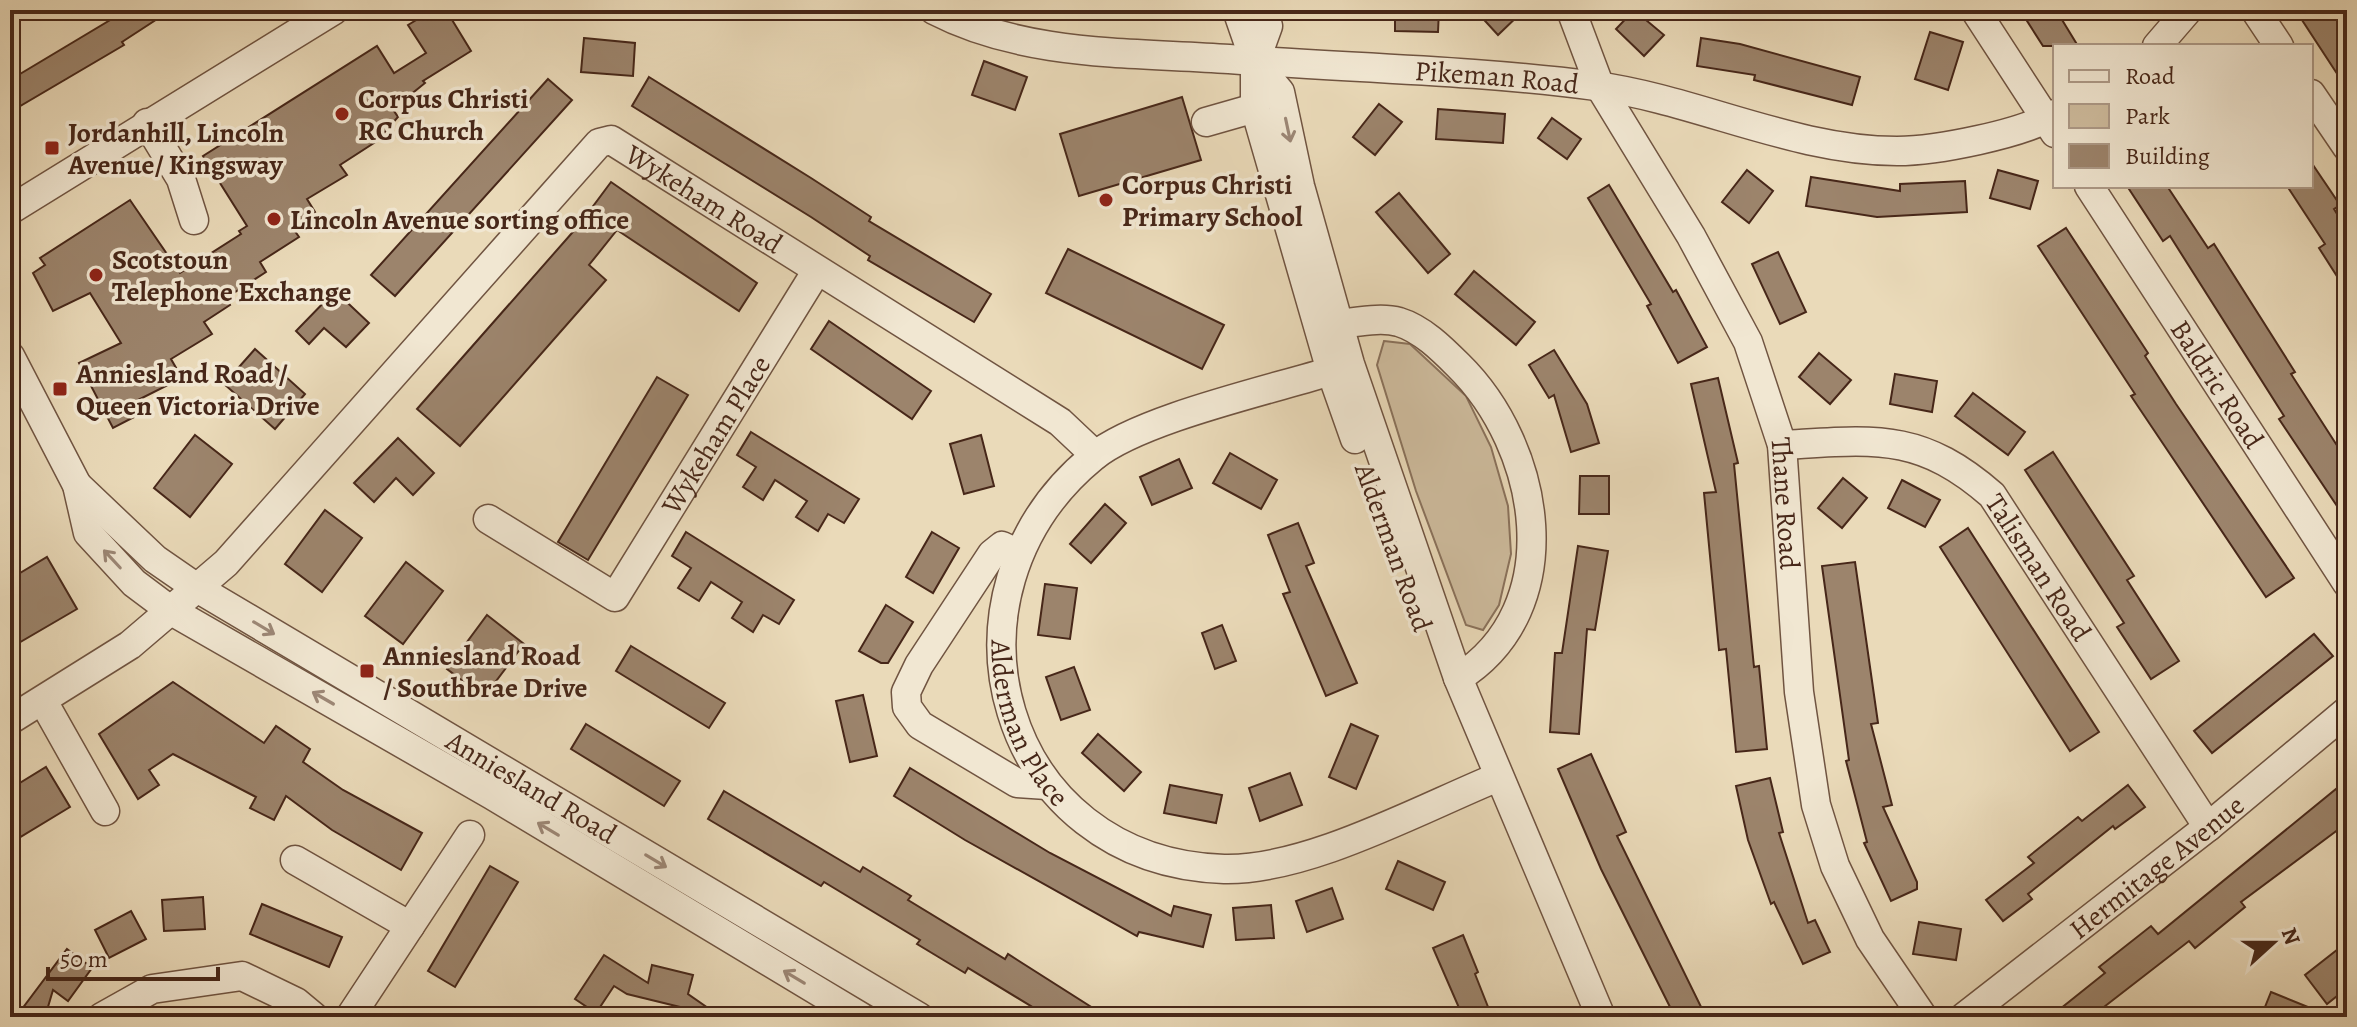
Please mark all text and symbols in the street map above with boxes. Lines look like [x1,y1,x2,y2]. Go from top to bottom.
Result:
legend [2053,44,2313,188]
street label: Pikeman Road [1414,52,1582,104]
text: Road [2125,60,2175,92]
place label: Corpus Christi RC Church [358,80,529,150]
text: Park [2125,100,2170,132]
marker: Corpus Christi RC Church [333,105,351,123]
place label: Jordanhill, Lincoln Avenue/ Kingsway [67,114,285,184]
one-way arrow [1281,117,1296,142]
street label: Wykeham Road [617,135,790,264]
marker: Jordanhill, Lincoln Avenue/ Kingsway [43,139,61,157]
text: Building [2125,140,2210,172]
place label: Corpus Christi Primary School [1122,166,1303,236]
marker: Corpus Christi Primary School [1097,191,1115,209]
place label: Lincoln Avenue sorting office [290,201,629,239]
marker: Lincoln Avenue sorting office [265,210,283,228]
place label: Scotstoun Telephone Exchange [112,241,352,311]
marker: Scotstoun Telephone Exchange [87,266,105,284]
street label: Baldric Road [2161,313,2273,457]
street label: Wykeham Place [652,349,780,522]
place label: Anniesland Road / Queen Victoria Drive [75,355,320,425]
marker: Anniesland Road / Queen Victoria Drive [51,380,69,398]
street label: Thane Road [1761,436,1809,572]
street label: Alderman Road [1345,457,1441,638]
street label: Talisman Road [1976,487,2100,649]
one-way arrow [103,549,121,569]
one-way arrow [252,620,275,636]
place label: Anniesland Road / Southbrae Drive [382,637,588,707]
street label: Alderman Place [981,639,1077,815]
marker: Anniesland Road / Southbrae Drive [358,662,376,680]
one-way arrow [312,690,335,706]
street label: Anniesland Road [438,722,625,854]
street label: Hermitage Avenue [2061,787,2252,948]
one-way arrow [537,820,560,836]
one-way arrow [644,853,667,869]
north arrow [2233,903,2313,983]
text: N [2274,923,2308,949]
scale bar [48,931,218,981]
text: 50 m [60,943,108,975]
one-way arrow [783,969,807,984]

